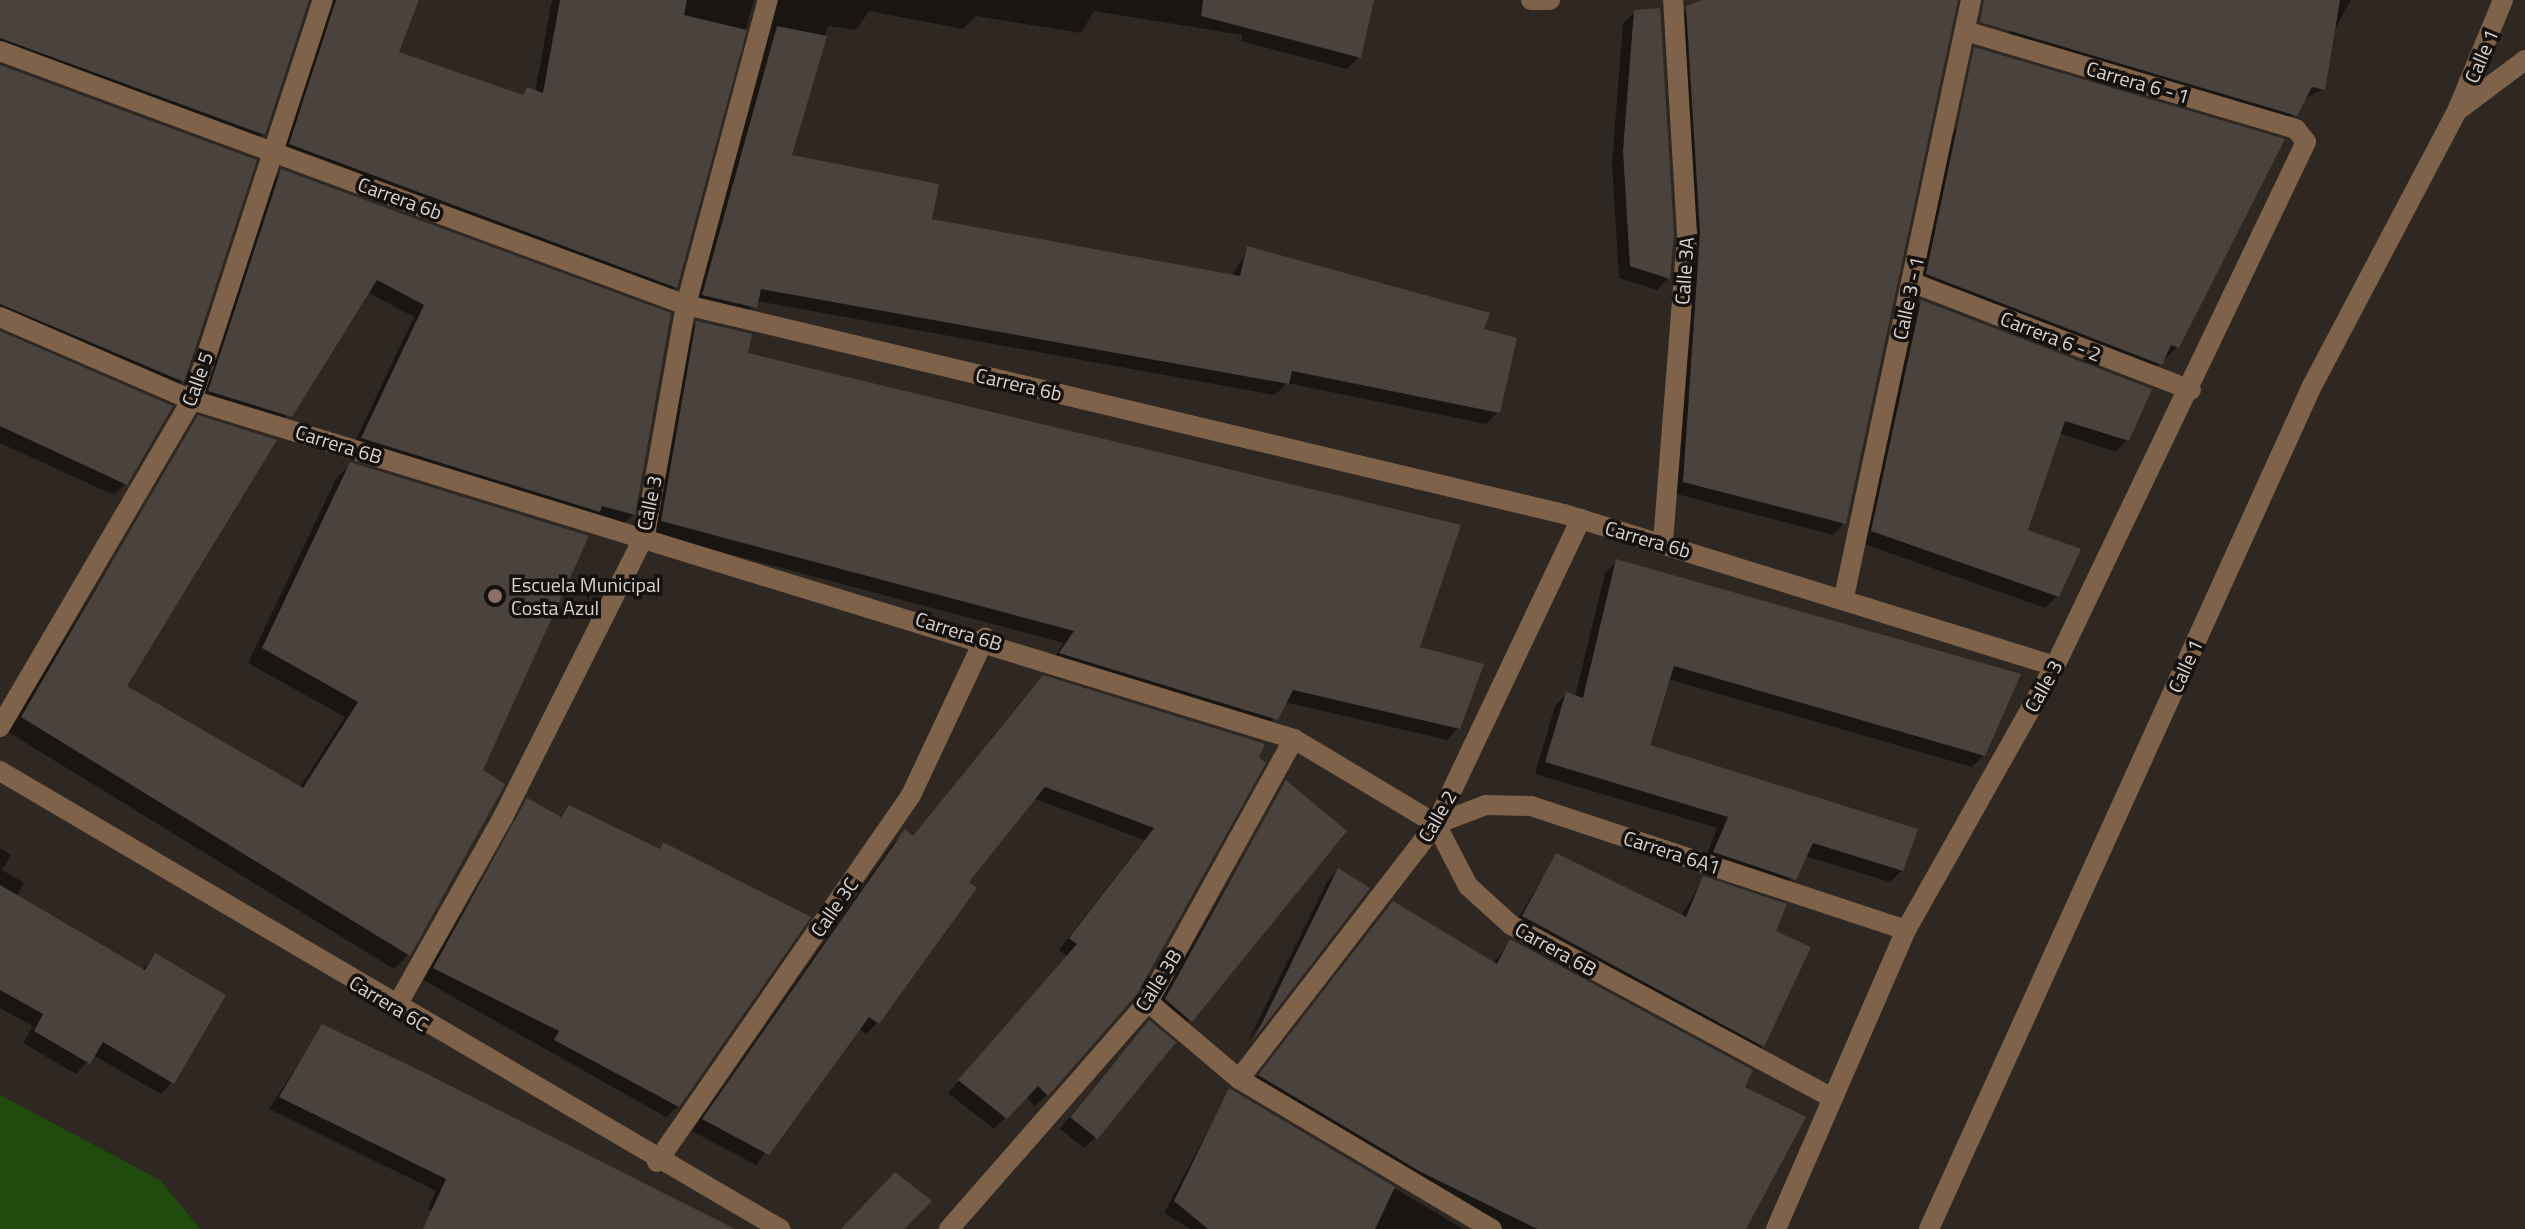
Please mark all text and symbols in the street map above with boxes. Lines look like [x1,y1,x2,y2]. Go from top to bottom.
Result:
street label: Calle 1 [2459,26,2503,86]
street label: Carrera 6 - 1 [2084,56,2192,108]
street label: Carrera 6b [355,172,445,224]
street label: Calle 3A [1670,236,1698,306]
street label: Calle 3 - 1 [1887,254,1929,342]
street label: Carrera 6 - 2 [1997,306,2105,366]
street label: Calle 5 [176,349,218,409]
street label: Carrera 6b [974,362,1064,406]
street label: Carrera 6B [293,419,385,469]
street label: Calle 3 [631,473,667,533]
street label: Carrera 6b [1603,515,1693,563]
place label: Escuela Municipal Costa Azul [511,572,661,619]
marker: Escuela Municipal Costa Azul [486,587,504,605]
street label: Carrera 6B [913,606,1005,656]
street label: Calle 1 [2163,636,2207,696]
street label: Calle 3 [2019,656,2067,716]
street label: Calle 2 [1413,786,1461,846]
street label: Carrera 6A1 [1621,825,1723,879]
street label: Calle 3C [805,873,863,941]
street label: Carrera 6B [1511,917,1601,981]
street label: Calle 3B [1130,945,1186,1015]
street label: Carrera 6C [345,970,433,1036]

